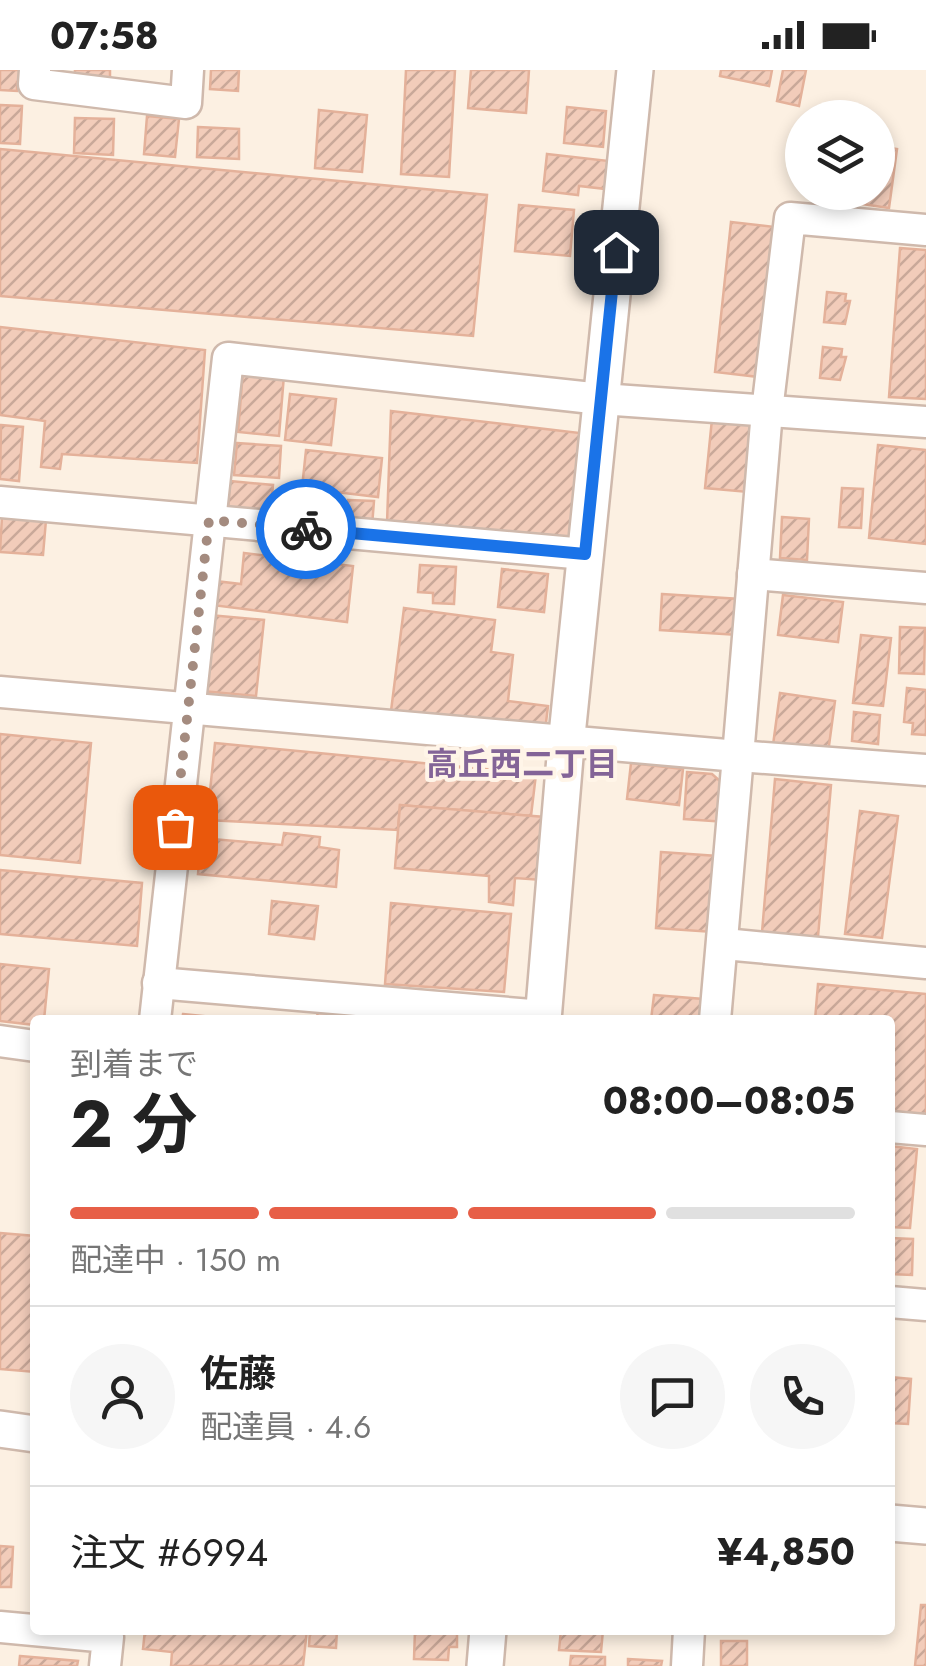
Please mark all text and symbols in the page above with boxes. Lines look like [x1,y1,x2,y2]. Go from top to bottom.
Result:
text: 07:58 [50,8,159,63]
map controls [785,100,895,210]
button: layers [785,100,895,210]
pin [574,210,659,295]
icon: home [589,225,644,280]
courier [256,479,356,579]
icon: bike [279,502,334,557]
district label: 高丘西二丁目 [426,741,618,787]
pin [133,785,218,870]
icon: bag [148,800,203,855]
text: 到着まで [70,1041,198,1087]
text: 08:00–08:05 [603,1073,855,1128]
text: 2 分 [70,1077,197,1171]
text: 配達中 · 150 m [70,1237,281,1283]
button: person [70,1344,175,1449]
button: chat [620,1344,725,1449]
button: phone [750,1344,855,1449]
text: 佐藤 [200,1346,276,1401]
text: 配達員 · 4.6 [200,1404,372,1450]
text: ¥4,850 [717,1524,855,1579]
text: 注文 #6994 [70,1525,268,1580]

